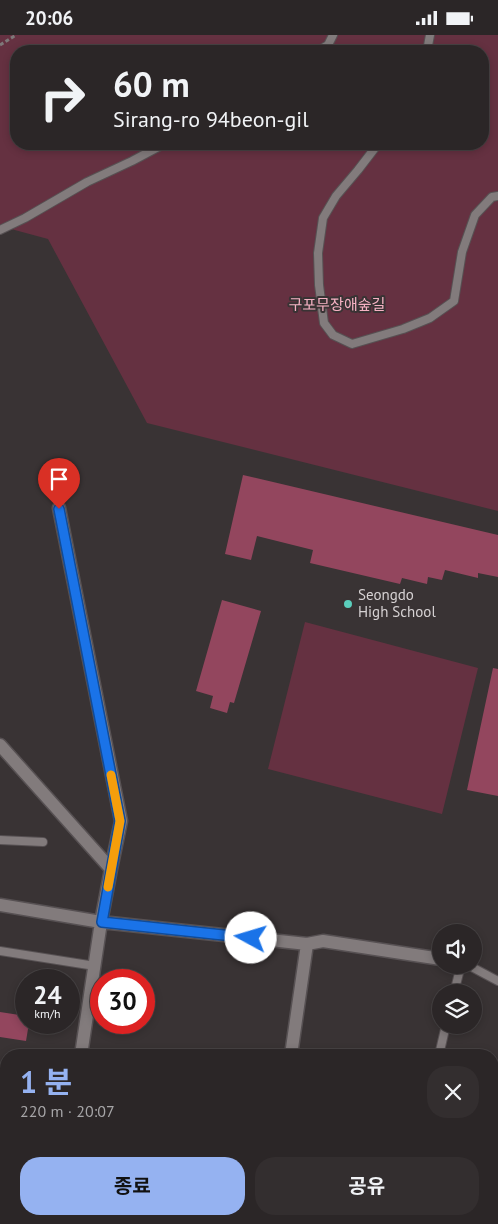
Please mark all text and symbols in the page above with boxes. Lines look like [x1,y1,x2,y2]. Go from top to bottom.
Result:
text: 20:06 [25,6,73,30]
text: 60 m [113,61,190,107]
icon: right [30,65,95,130]
text: Sirang-ro 94beon-gil [113,105,309,133]
park label: 구포무장애숲길 [289,295,385,314]
pin [38,458,80,509]
icon: arrive [45,465,73,493]
place label: Seongdo High School [358,585,436,621]
marker: Seongdo High School [342,598,354,610]
position arrow [224,911,276,963]
map controls [432,924,482,1034]
button: sound [432,924,482,974]
speed limit sign: 30 [90,969,155,1034]
text: 24 [33,979,62,1011]
button: layers [432,984,482,1034]
text: km/h [34,1006,61,1021]
text: 1 분 [20,1062,72,1101]
button: close [427,1066,479,1118]
text: 220 m · 20:07 [20,1101,115,1121]
button: 종료 [20,1157,245,1215]
button: 공유 [255,1157,479,1215]

